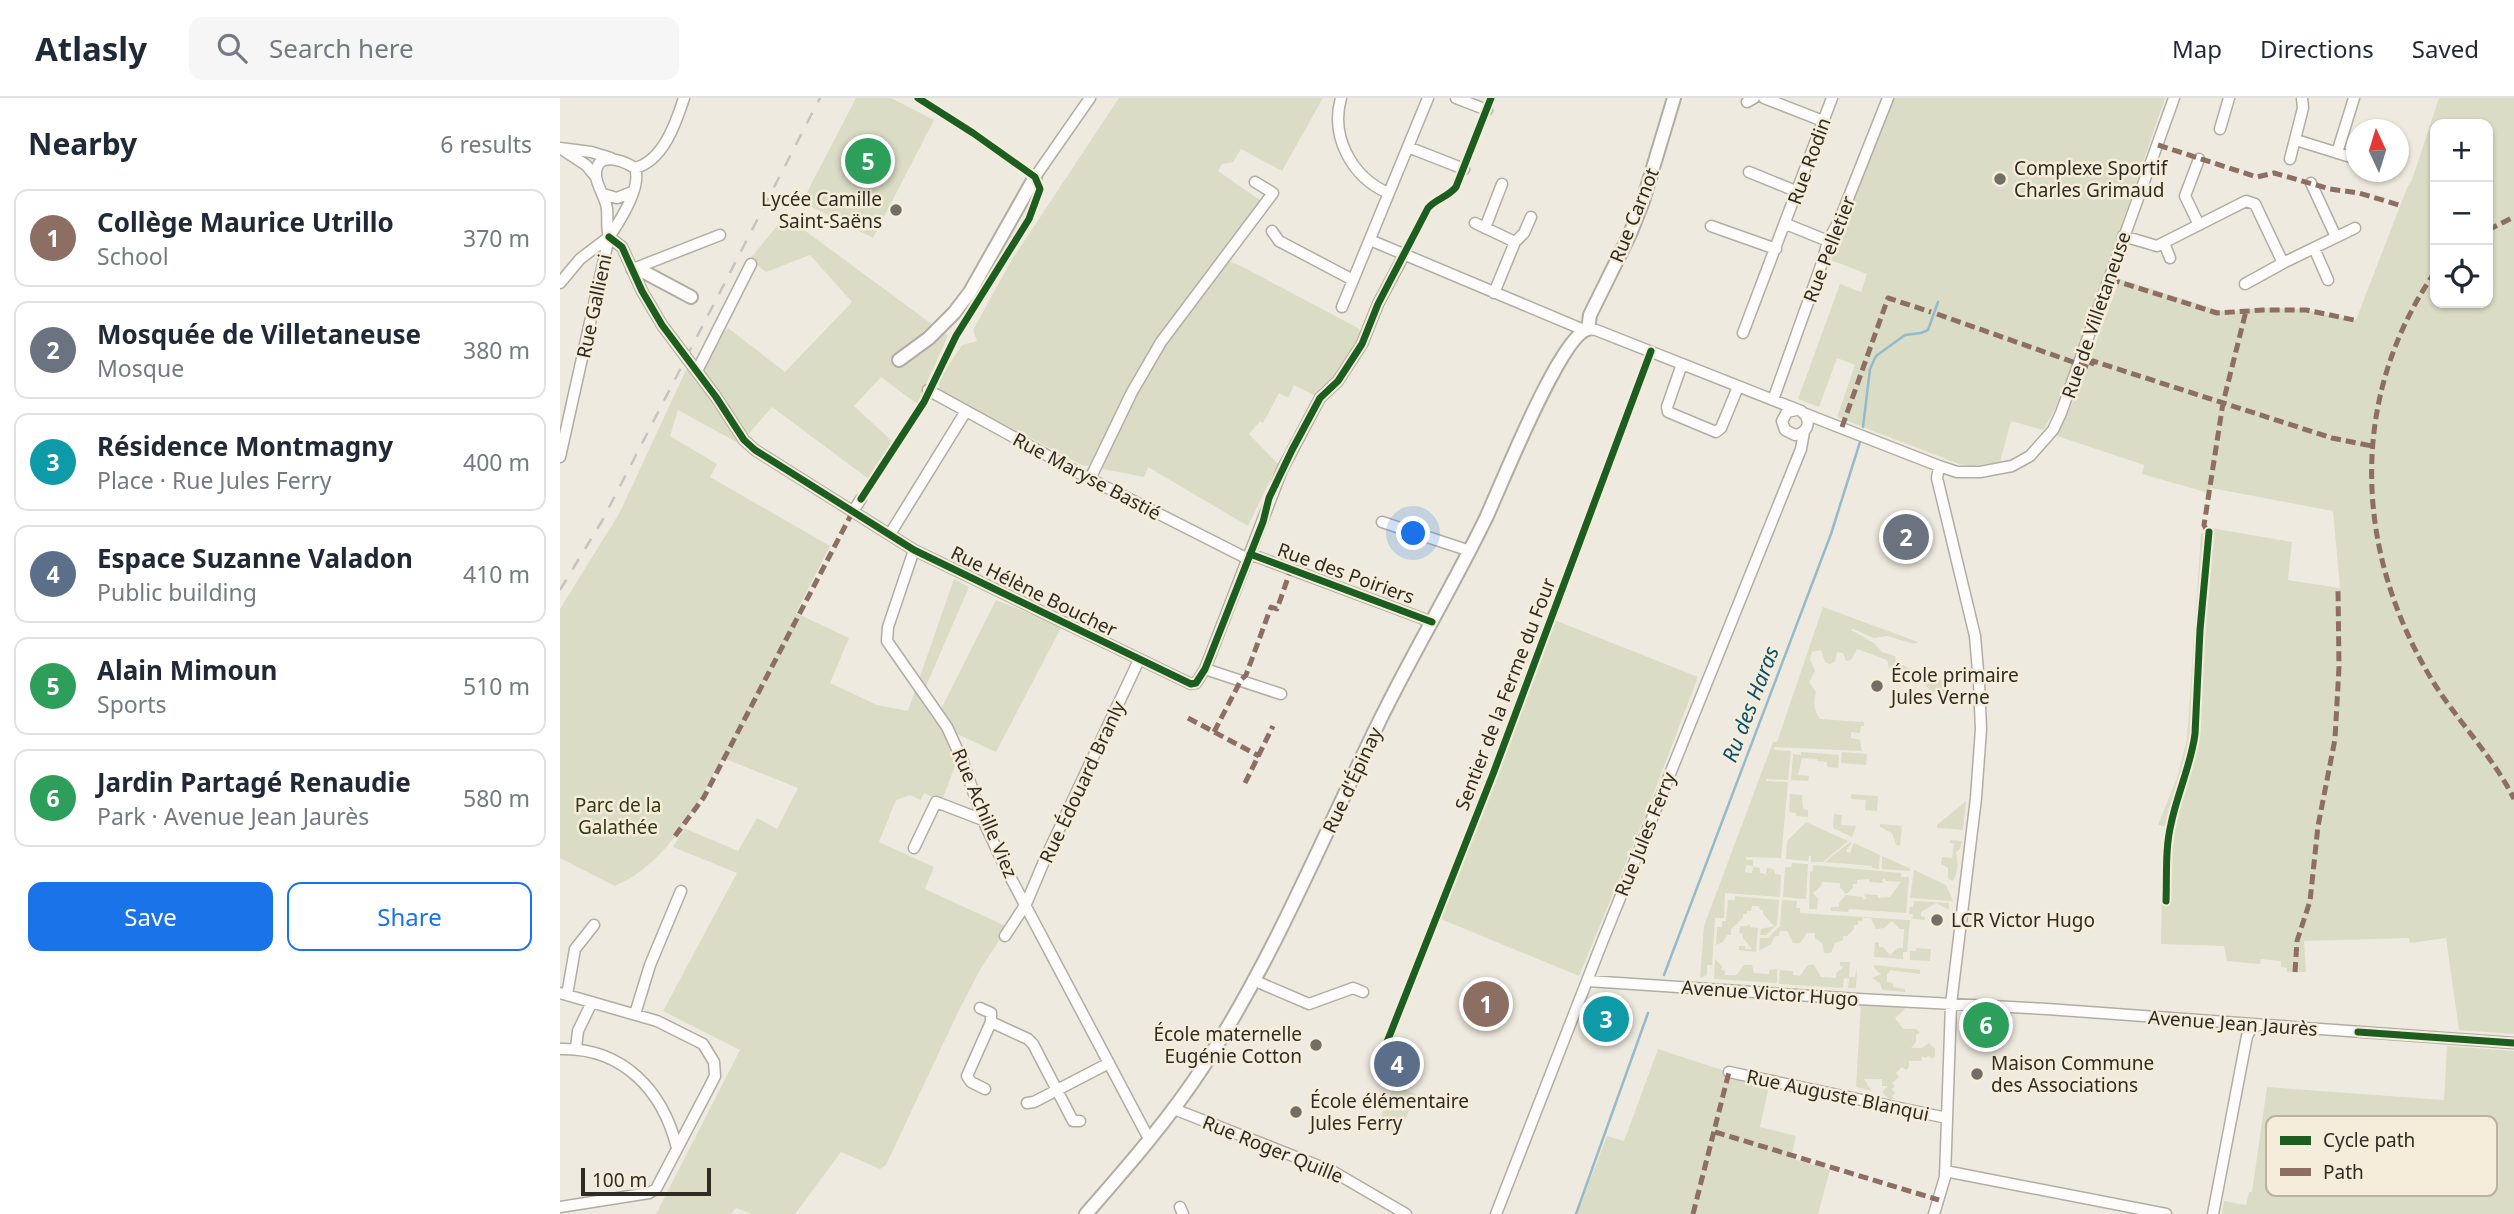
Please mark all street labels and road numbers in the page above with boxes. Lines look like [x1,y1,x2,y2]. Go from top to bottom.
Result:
street label: Rue Rodin [1781,114,1837,208]
street label: Rue Carnot [1603,164,1665,266]
street label: Rue Pelletier [1797,192,1861,306]
street label: Rue de Villetaneuse [2055,228,2137,402]
street label: Rue Gallieni [570,252,618,360]
street label: Rue Maryse Bastié [1008,426,1166,526]
street label: Rue des Poiriers [1274,536,1418,610]
street label: Rue Hélène Boucher [946,539,1122,643]
street label: Sentier de la Ferme du Four [1449,574,1561,814]
street label: Rue Édouard Branly [1033,696,1131,867]
street label: Rue d'Épinay [1316,722,1388,837]
street label: Rue Achille Viez [946,744,1024,882]
street label: Rue Jules Ferry [1608,768,1682,900]
street label: Avenue Victor Hugo [1681,974,1859,1012]
street label: Avenue Jean Jaurès [2147,1004,2319,1042]
street label: Rue Auguste Blanqui [1744,1063,1932,1127]
street label: Rue Roger Quille [1199,1109,1347,1189]

